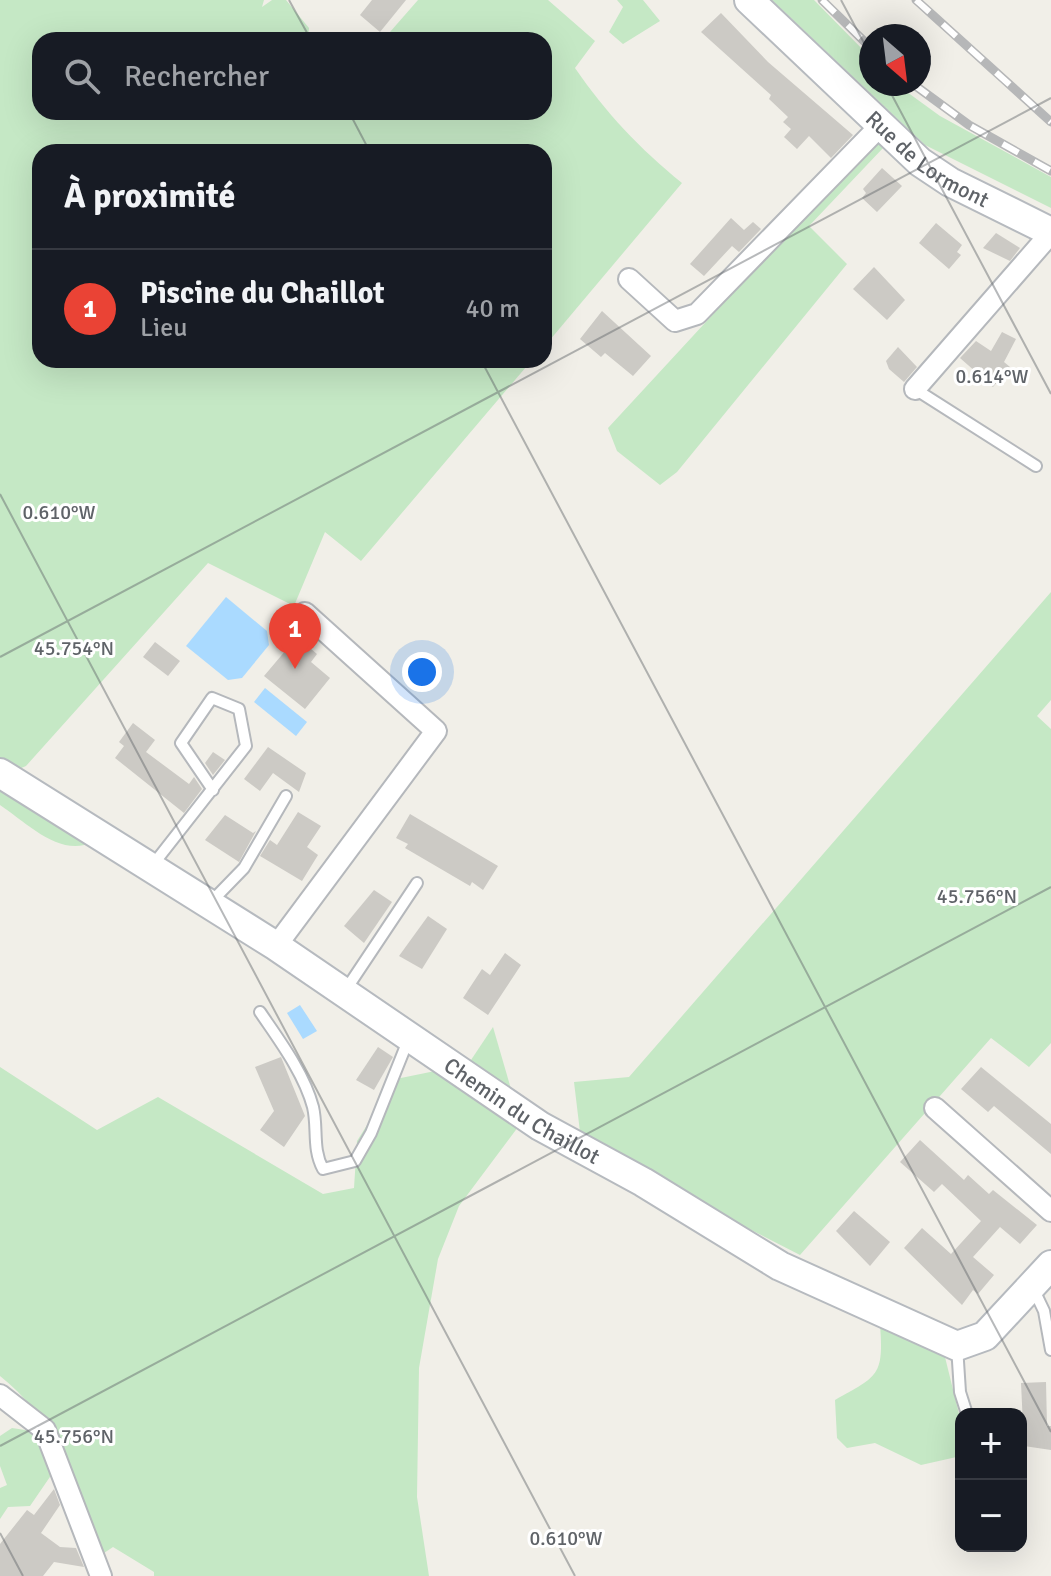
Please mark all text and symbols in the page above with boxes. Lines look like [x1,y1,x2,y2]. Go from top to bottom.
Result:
north arrow [859,24,931,96]
search box [32,32,552,120]
icon: search [60,54,104,98]
text: Rechercher [124,58,269,95]
street label: Rue de Lormont [860,105,994,213]
text: À proximité [64,175,235,217]
text: Piscine du Chaillot [140,275,385,312]
text: 1 [83,293,97,325]
text: 40 m [465,293,520,325]
text: Lieu [140,312,187,344]
text: 0.614°W [956,364,1028,389]
text: 0.610°W [23,500,95,525]
pin: 1 [269,603,321,669]
text: 45.754°N [34,636,114,661]
your location [402,652,442,692]
text: 45.756°N [937,884,1017,909]
street label: Chemin du Chaillot [439,1051,605,1170]
map controls [955,1408,1027,1552]
button: + [955,1408,1027,1480]
text: 45.756°N [34,1424,114,1449]
button: − [955,1480,1027,1552]
text: 0.610°W [530,1526,602,1551]

